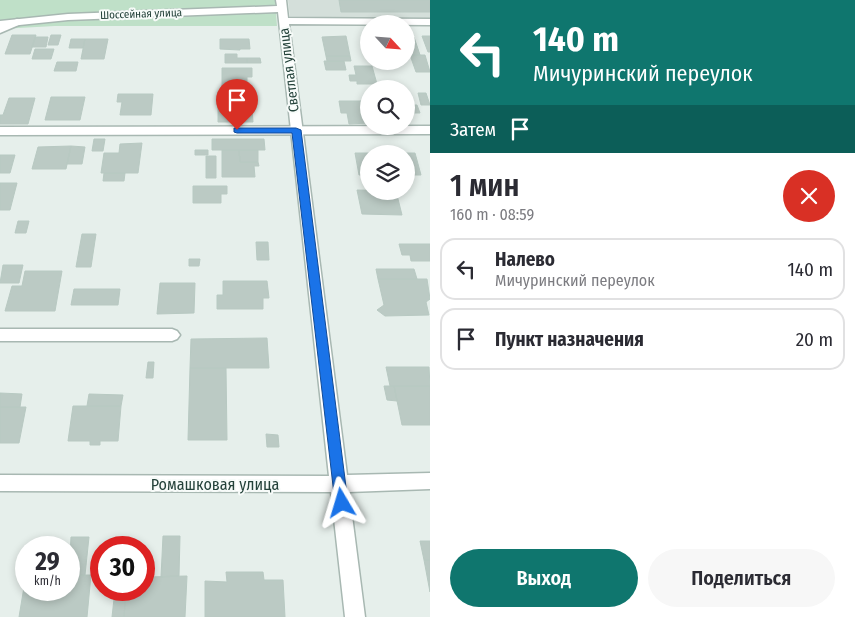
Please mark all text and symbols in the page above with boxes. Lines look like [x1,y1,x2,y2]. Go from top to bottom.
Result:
street label: Шоссейная улица [100,6,182,22]
north arrow [360,15,415,70]
map controls [360,15,415,200]
text: 140 m [533,18,619,60]
icon: left [450,20,515,85]
street label: Светлая улица [275,27,303,113]
text: Мичуринский переулок [533,60,753,87]
pin [216,79,258,130]
button: search [360,80,415,135]
icon: arrive [223,86,251,114]
icon: arrive [506,115,534,143]
text: Затем [450,118,496,141]
button: layers [360,145,415,200]
text: 1 мин [450,168,519,204]
button: close [783,170,835,222]
text: 160 m · 08:59 [450,205,534,224]
text: Налево [495,248,555,271]
icon: left [452,255,480,283]
text: 140 m [787,258,833,281]
text: Мичуринский переулок [495,271,655,290]
icon: arrive [452,325,480,353]
text: Пункт назначения [495,328,644,351]
text: 20 m [796,328,833,351]
street label: Ромашковая улица [151,475,279,494]
position arrow [315,476,367,528]
speed limit sign: 30 [90,536,155,601]
text: 29 [35,547,60,577]
button: Выход [450,549,638,607]
button: Поделиться [648,549,835,607]
text: km/h [34,574,61,588]

